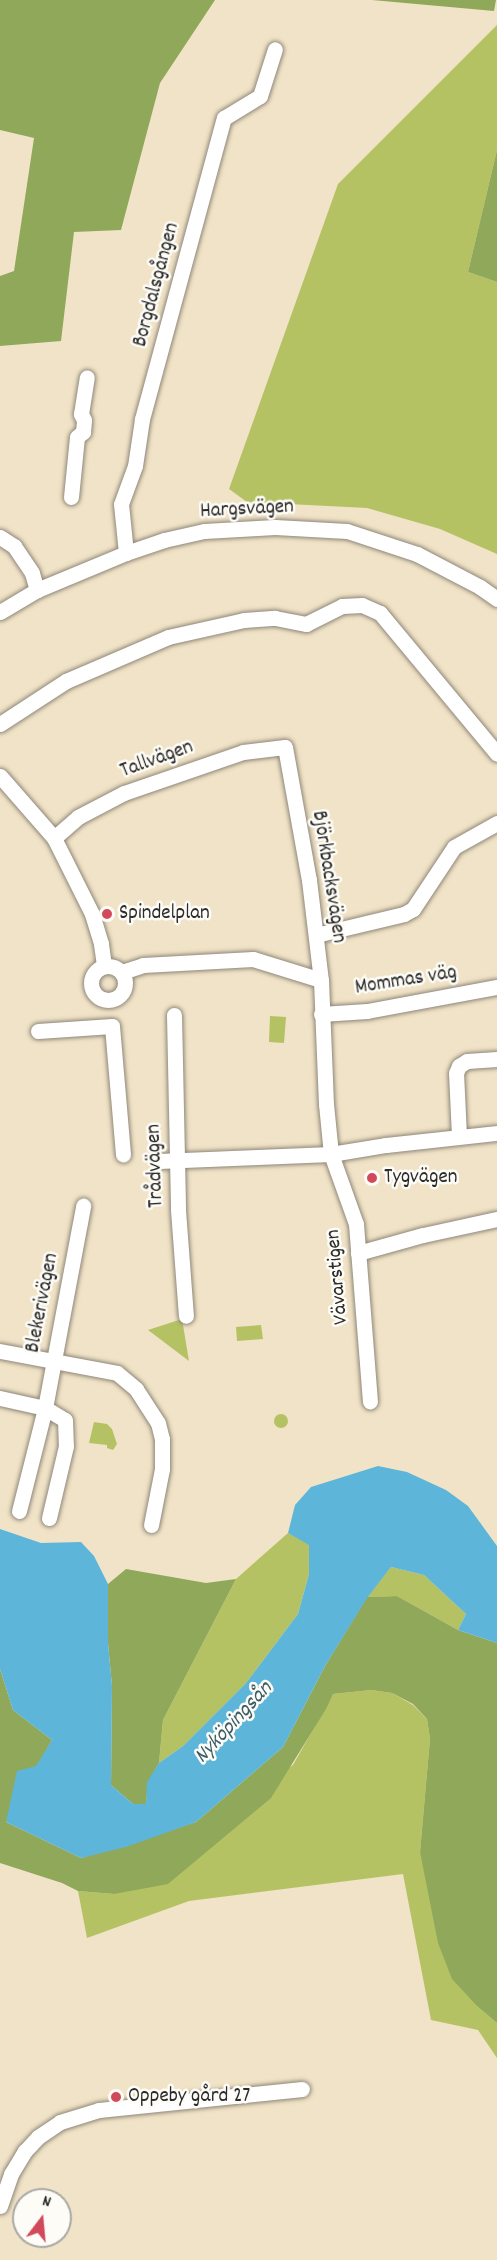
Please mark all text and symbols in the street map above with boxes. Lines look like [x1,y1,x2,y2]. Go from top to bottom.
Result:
street label: Borgdalsgången [128,220,186,350]
street label: Hargsvägen [200,495,294,525]
street label: Tallvägen [117,735,197,785]
street label: Björkbacksvägen [305,809,351,945]
place label: Spindelplan [119,901,210,927]
marker: Spindelplan [100,907,114,921]
street label: Mommas väg [353,961,459,1001]
street label: Trådvägen [142,1124,170,1208]
place label: Tygvägen [384,1165,457,1191]
marker: Tygvägen [365,1171,379,1185]
street label: Vävarstigen [321,1228,355,1326]
street label: Blekerivägen [21,1251,65,1355]
water label: Nyköpingsån [189,1676,279,1770]
place label: Oppeby gård 27 [128,2084,250,2110]
marker: Oppeby gård 27 [109,2090,123,2104]
north arrow [12,2188,72,2248]
text: N [40,2190,54,2214]

